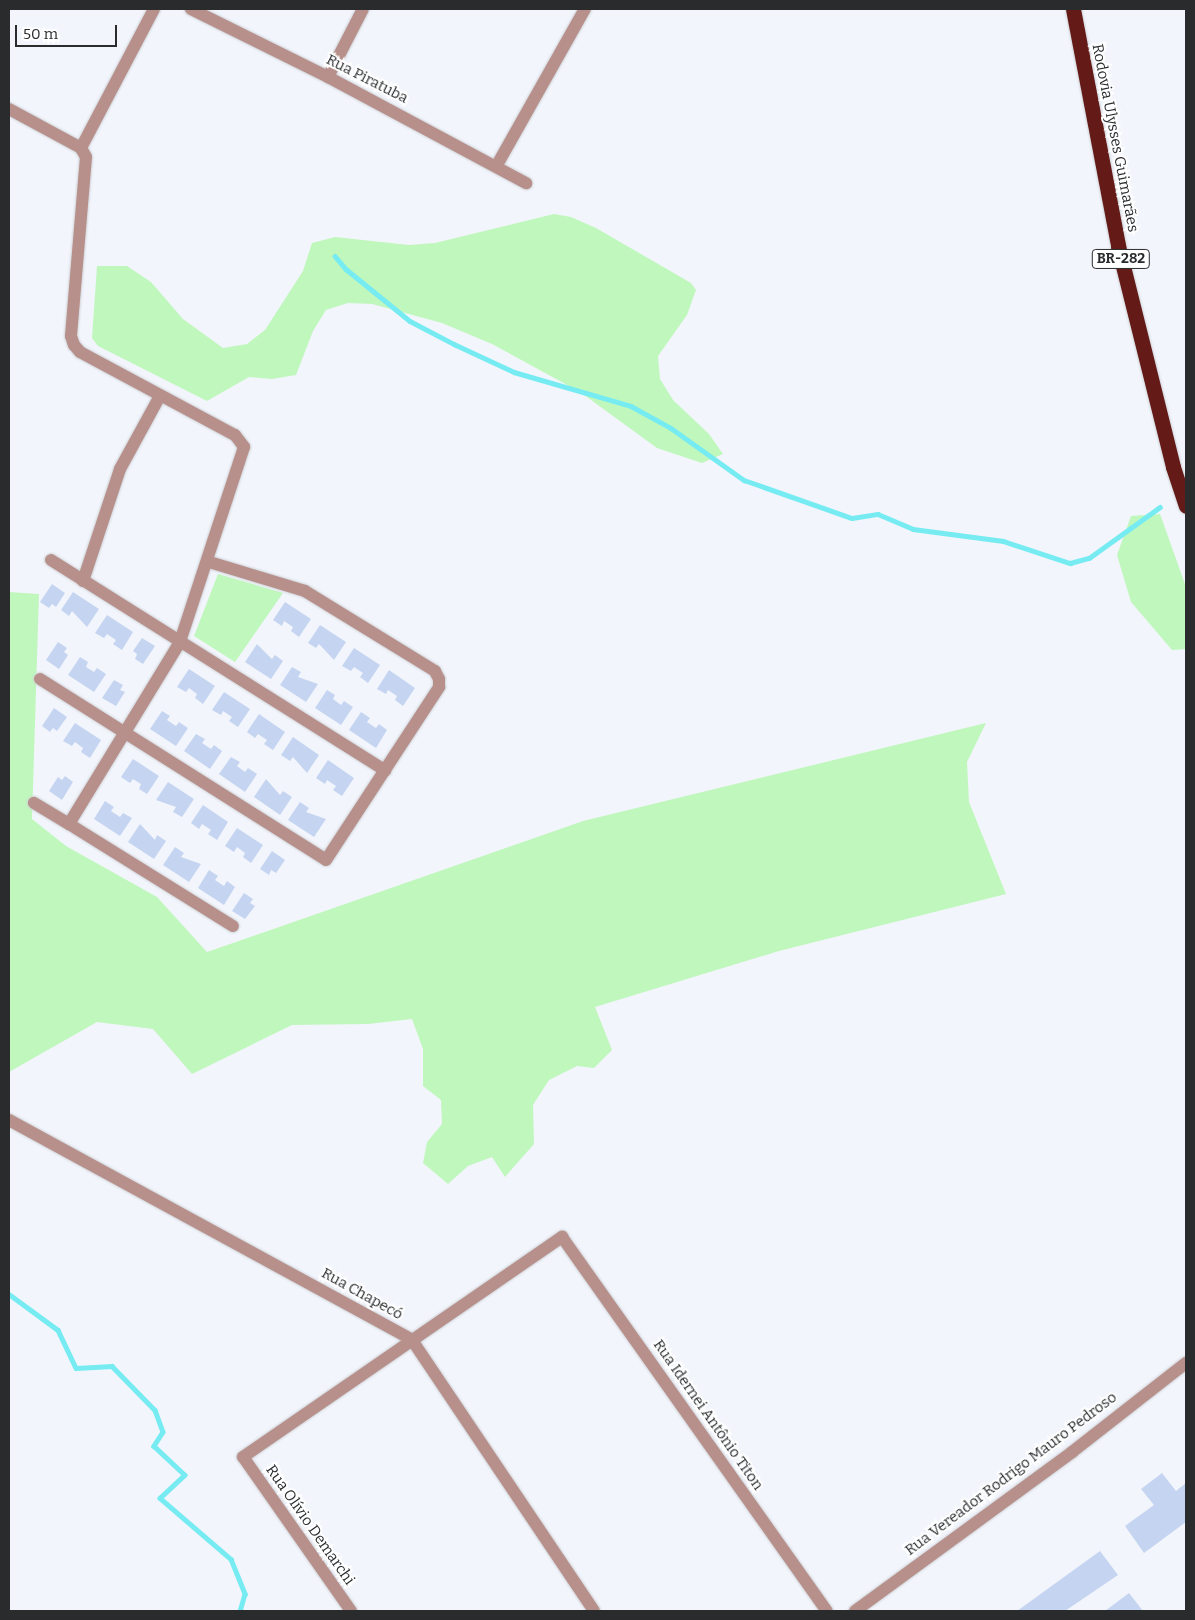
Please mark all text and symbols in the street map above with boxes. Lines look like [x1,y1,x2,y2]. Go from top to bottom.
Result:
scale bar [18,15,120,47]
text: 50 m [23,25,58,43]
street label: Rodovia Ulysses Guimarães [1088,42,1142,234]
street label: Rua Piratuba [323,51,411,107]
road number: BR-282 [1091,248,1151,270]
street label: Rua Chapecó [318,1264,406,1324]
street label: Rua Idernei Antônio Titon [649,1336,767,1494]
street label: Rua Vereador Rodrigo Mauro Pedroso [902,1388,1120,1560]
street label: Rua Olívio Demarchi [262,1461,358,1589]

